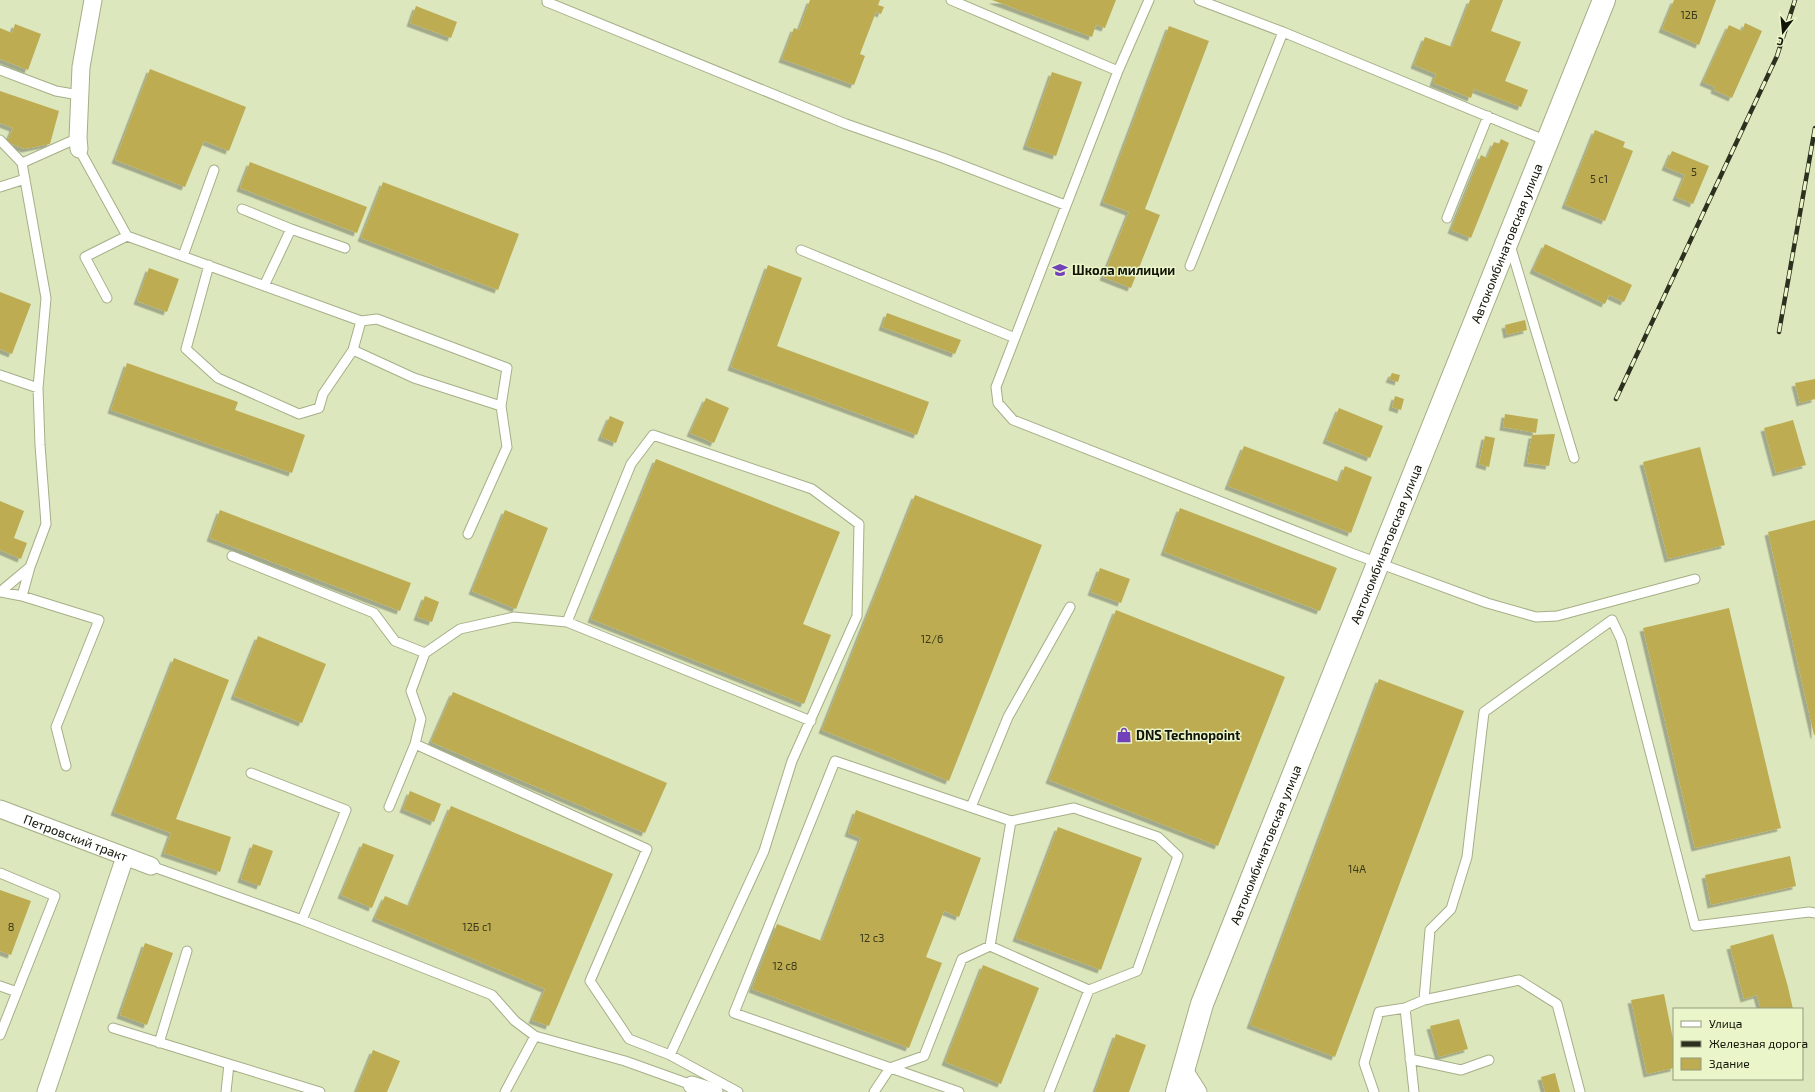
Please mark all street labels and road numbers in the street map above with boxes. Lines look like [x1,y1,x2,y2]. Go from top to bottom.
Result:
street label: Автокомбинатовская улица [1467,161,1546,325]
street label: Автокомбинатовская улица [1347,462,1425,626]
street label: Автокомбинатовская улица [1226,762,1305,927]
street label: Петровский тракт [21,811,131,865]

